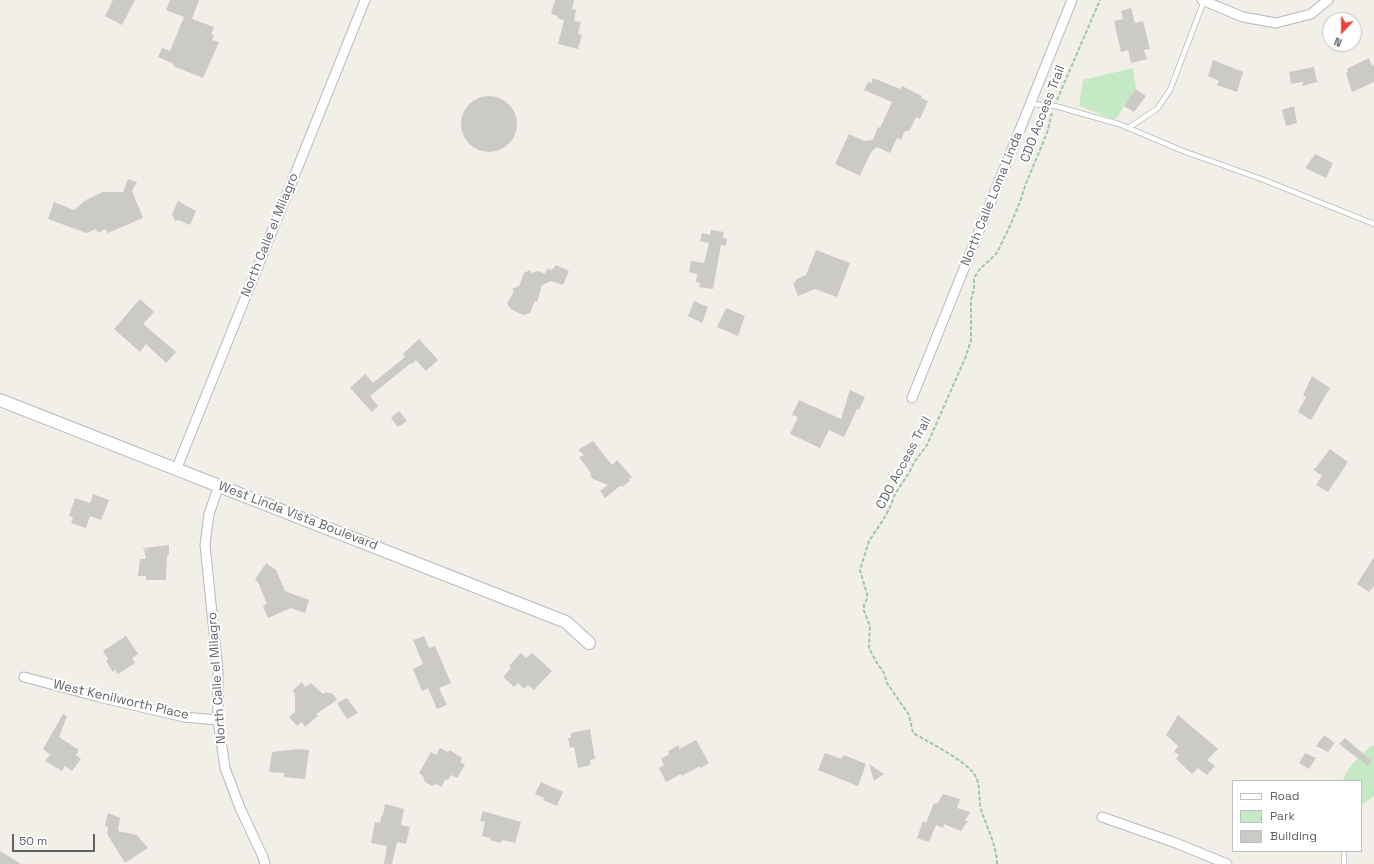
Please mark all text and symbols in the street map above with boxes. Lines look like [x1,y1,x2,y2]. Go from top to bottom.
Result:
north arrow [1322,12,1362,52]
text: N [1332,34,1344,50]
street label: CDO Access Trail [1017,63,1069,165]
street label: North Calle Loma Linda [958,130,1026,268]
street label: North Calle el Milagro [238,171,302,299]
street label: CDO Access Trail [873,414,935,512]
street label: West Linda Vista Boulevard [216,478,380,554]
street label: North Calle el Milagro [205,611,229,745]
street label: West Kenilworth Place [52,677,190,723]
legend [1232,780,1362,852]
text: Road [1270,788,1299,804]
text: Park [1270,808,1295,824]
scale bar [14,826,97,852]
text: Building [1270,828,1317,844]
text: 50 m [19,833,47,849]

